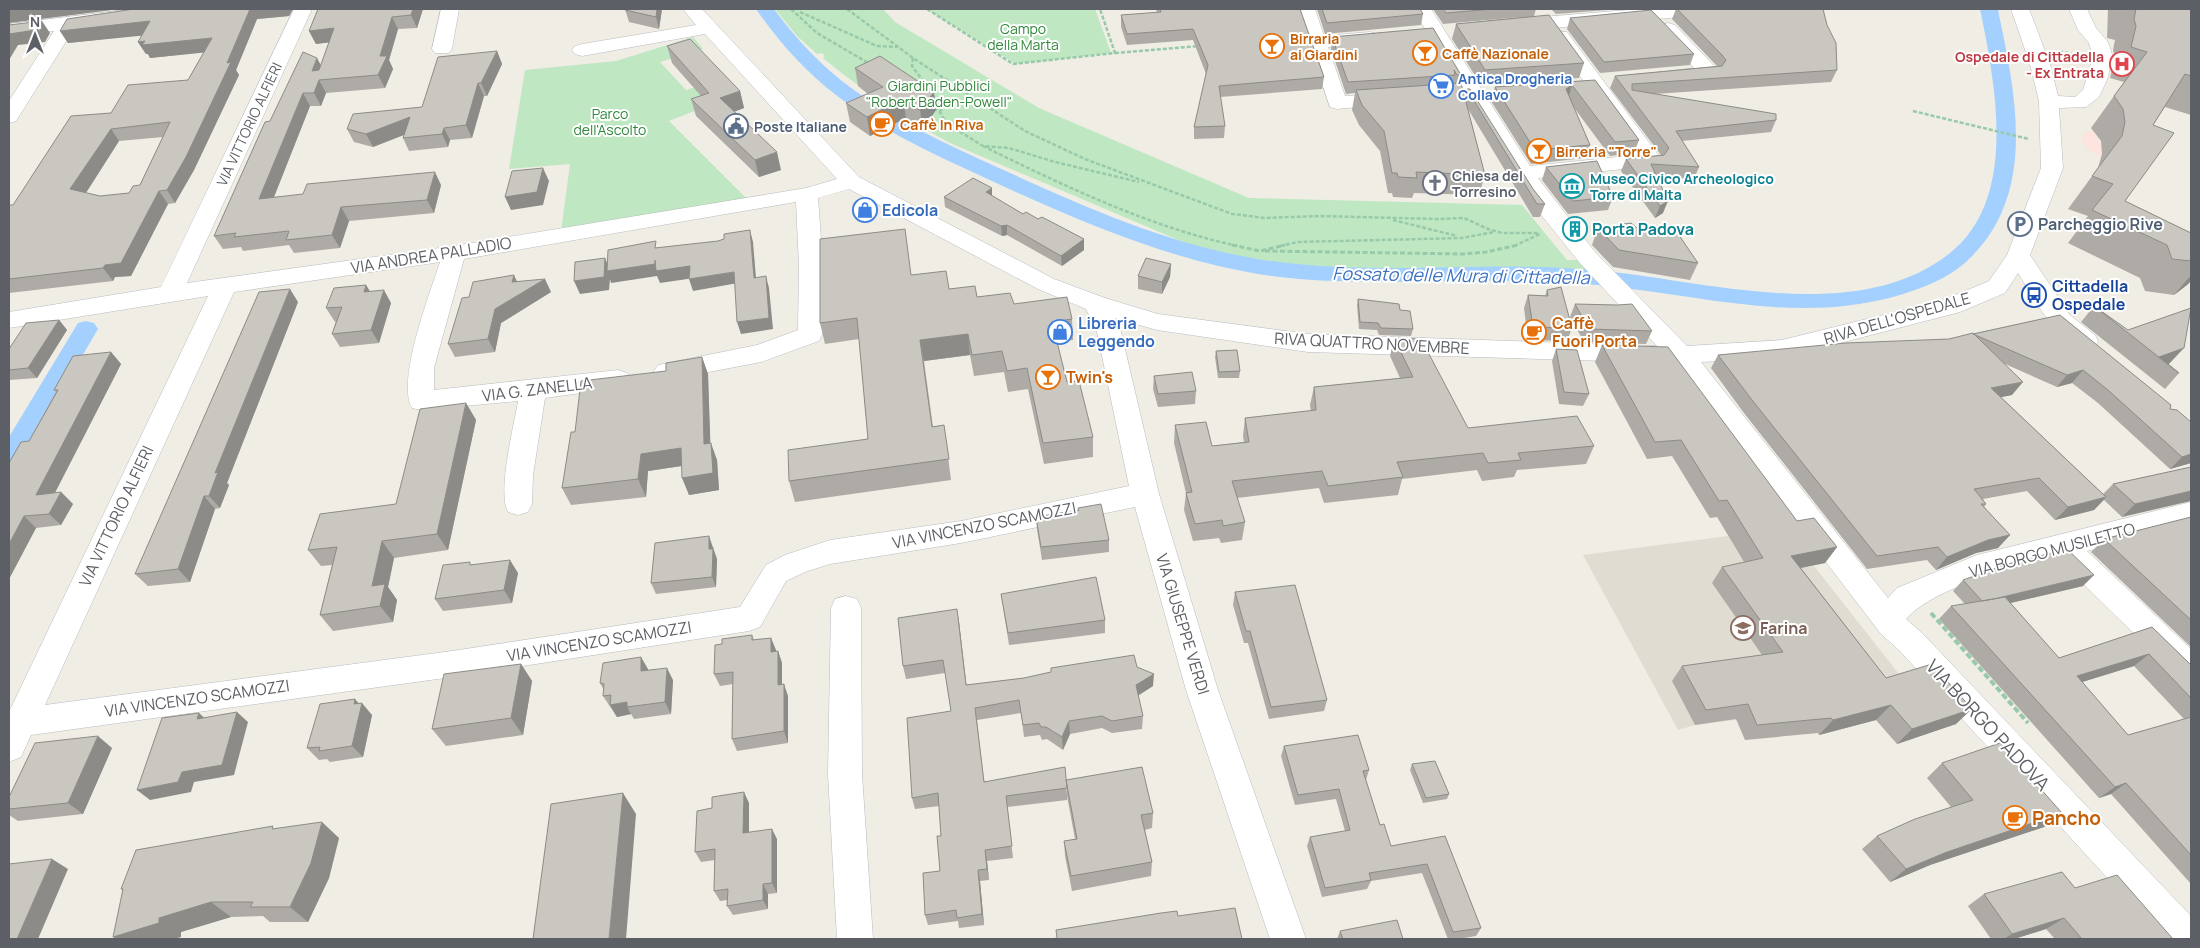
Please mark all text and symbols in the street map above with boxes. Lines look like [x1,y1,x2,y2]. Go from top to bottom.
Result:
north arrow [10,10,60,60]
text: N [30,12,40,31]
park label: Campo della Marta [987,19,1059,54]
place label: Birraria ai Giardini [1290,29,1358,64]
bar icon: Birraria ai Giardini [1259,33,1285,59]
bar icon: Caffè Nazionale [1412,40,1438,66]
place label: Caffè Nazionale [1442,44,1549,63]
place label: Ospedale di Cittadella - Ex Entrata [1955,47,2104,82]
hospital icon: Ospedale di Cittadella - Ex Entrata [2109,51,2135,77]
street label: VIA VITTORIO ALFIERI [212,59,286,189]
place label: Antica Drogheria Collavo [1458,69,1572,104]
supermarket icon: Antica Drogheria Collavo [1428,73,1454,99]
park label: Giardini Pubblici "Robert Baden-Powell" [866,76,1012,111]
park label: Parco dell'Ascolto [574,104,646,139]
cafe icon: Caffè In Riva [869,111,895,137]
public building icon: Poste Italiane [723,113,749,139]
place label: Caffè In Riva [900,115,984,134]
place label: Poste Italiane [754,117,847,136]
bar icon: Birreria "Torre" [1526,138,1552,164]
place label: Birreria "Torre" [1556,142,1657,161]
place label: Chiesa del Torresino [1452,166,1523,201]
place label: Museo Civico Archeologico Torre di Malta [1590,169,1774,204]
church icon: Chiesa del Torresino [1422,170,1448,196]
museum icon: Museo Civico Archeologico Torre di Malta [1559,173,1585,199]
shop icon: Edicola [852,197,878,223]
place label: Edicola [882,199,938,221]
parking icon: Parcheggio Rive [2007,211,2033,237]
place label: Parcheggio Rive [2038,213,2163,235]
building icon: Porta Padova [1562,216,1588,242]
place label: Porta Padova [1592,218,1694,240]
street label: VIA ANDREA PALLADIO [349,231,513,279]
water label: Fossato delle Mura di Cittadella [1332,261,1591,289]
place label: Cittadella Ospedale [2052,275,2128,315]
bus stop icon: Cittadella Ospedale [2021,282,2047,308]
street label: RIVA DELL'OSPEDALE [1821,287,1973,349]
place label: Libreria Leggendo [1078,312,1155,352]
place label: Caffè Fuori Porta [1552,312,1637,352]
shop icon: Libreria Leggendo [1047,319,1073,345]
cafe icon: Caffè Fuori Porta [1521,319,1547,345]
street label: RIVA QUATTRO NOVEMBRE [1274,327,1470,359]
bar icon: Twin's [1035,364,1061,390]
place label: Twin's [1066,366,1113,388]
street label: VIA G. ZANELLA [481,371,593,407]
street label: VIA VITTORIO ALFIERI [74,442,158,590]
street label: VIA VINCENZO SCAMOZZI [890,496,1078,554]
street label: VIA BORGO MUSILETTO [1967,517,2138,583]
street label: VIA GIUSEPPE VERDI [1151,551,1215,697]
school or university icon: Farina [1730,615,1756,641]
street label: VIA VINCENZO SCAMOZZI [505,616,693,666]
place label: Farina [1760,617,1807,639]
street label: VIA BORGO PADOVA [1920,654,2056,796]
street label: VIA VINCENZO SCAMOZZI [103,674,291,722]
cafe icon: Pancho [2002,805,2028,831]
place label: Pancho [2032,805,2101,831]

